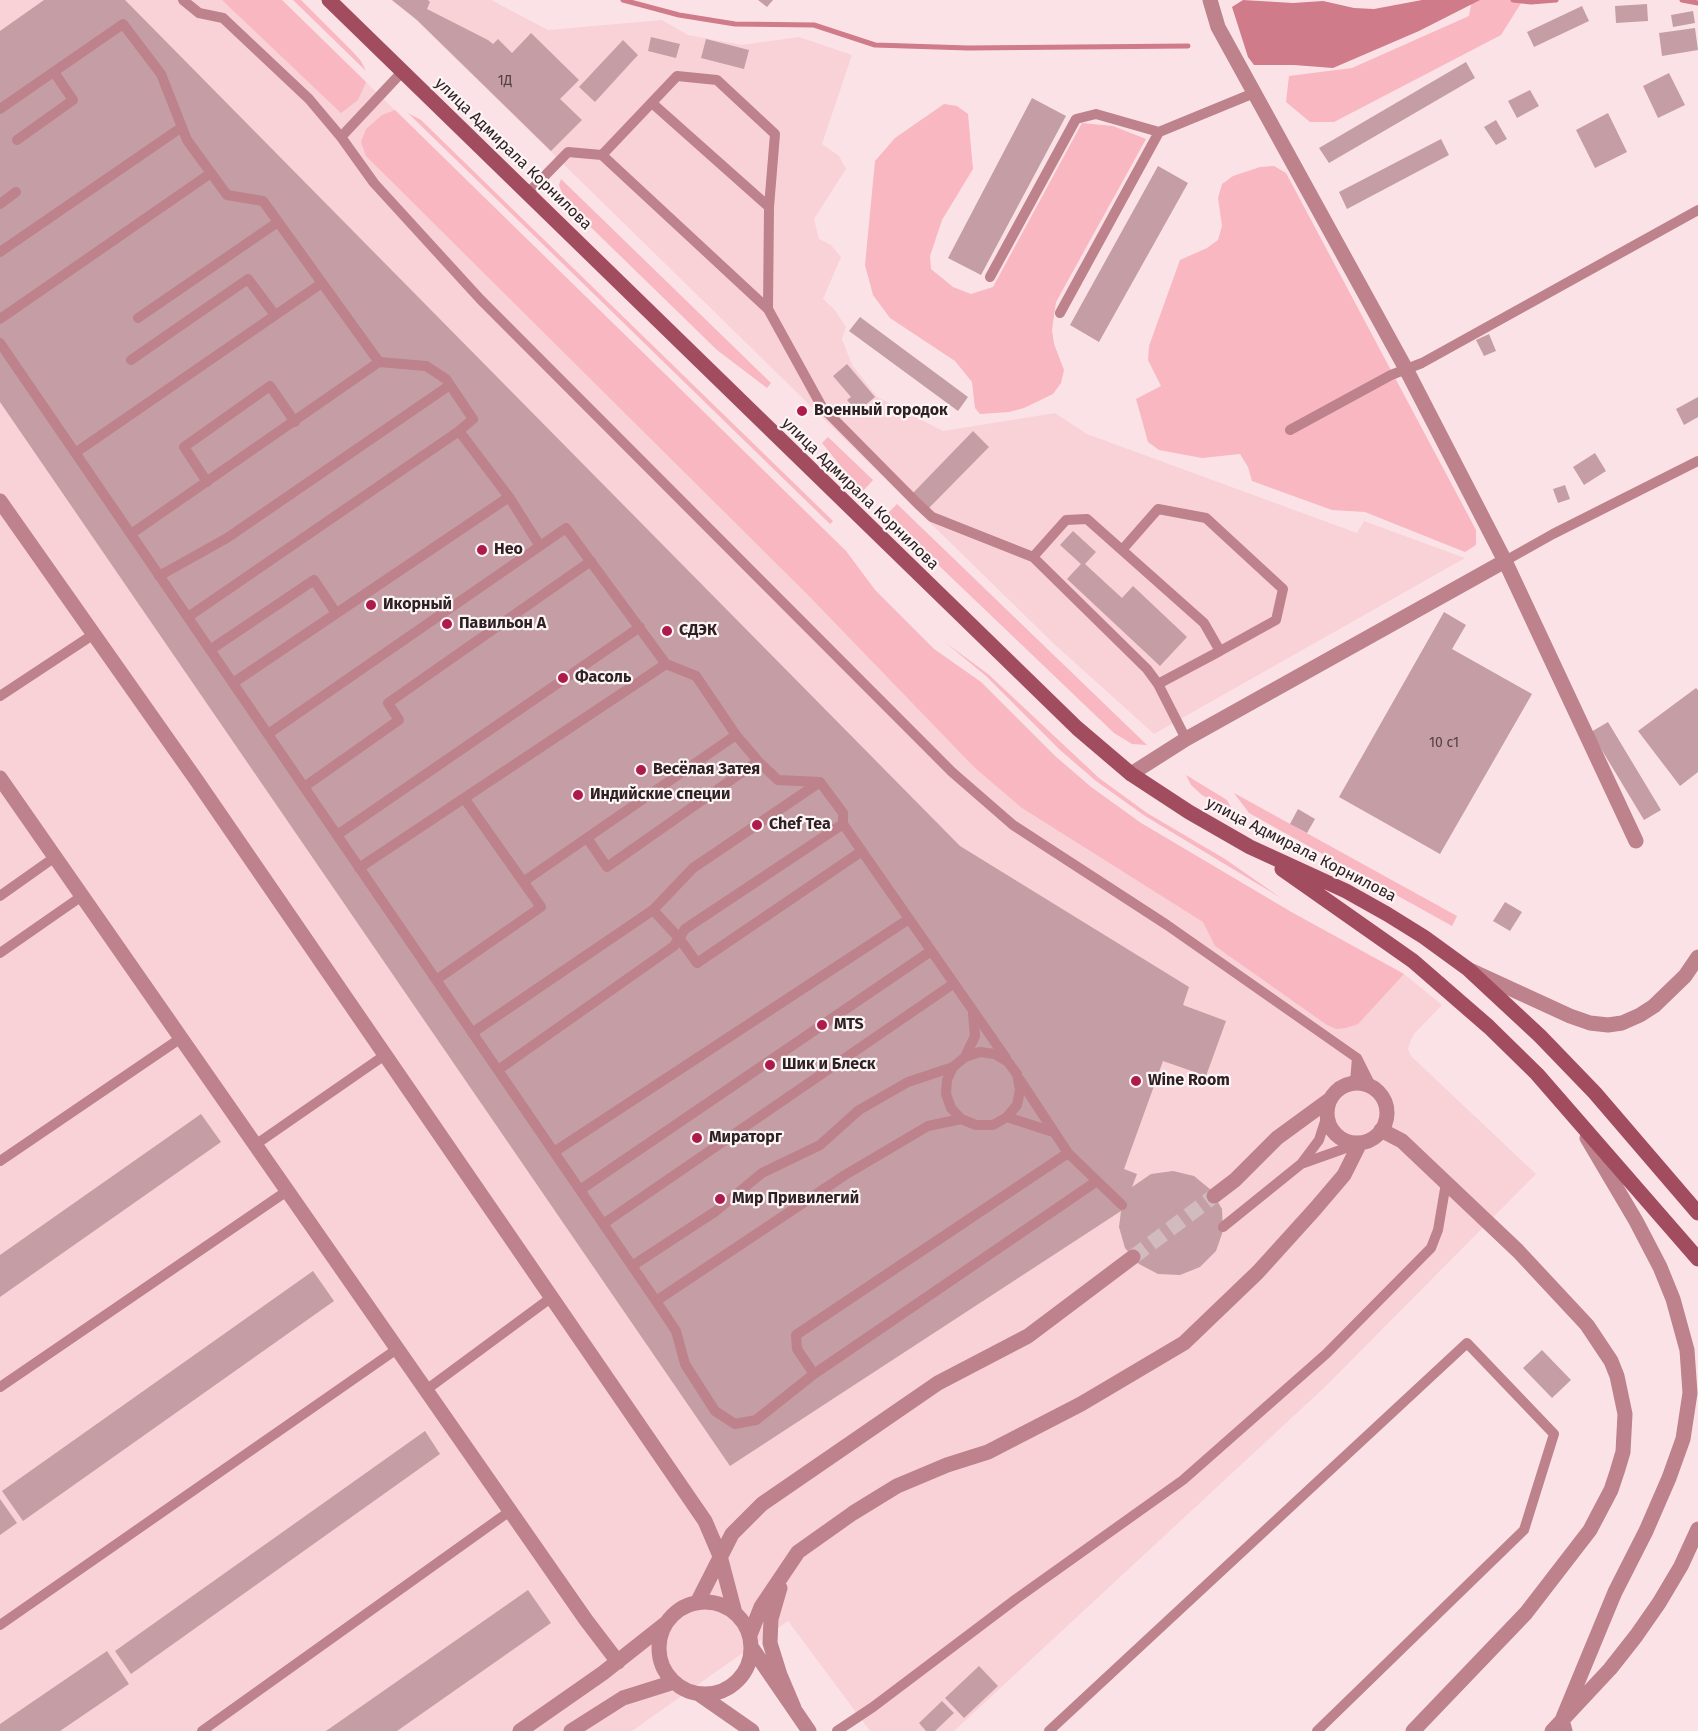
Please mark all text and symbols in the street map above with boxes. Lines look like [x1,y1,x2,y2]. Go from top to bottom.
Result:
house number: 1Д [498,73,512,89]
street label: улица Адмирала Корнилова [431,74,595,234]
place label: Военный городок [814,401,948,421]
marker: Военный городок [795,404,809,418]
street label: улица Адмирала Корнилова [778,414,942,574]
place label: Нео [494,540,523,560]
marker: Нео [475,543,489,557]
place label: Икорный [383,595,452,615]
marker: Икорный [364,598,378,612]
place label: Павильон А [459,614,546,634]
marker: Павильон А [440,617,454,631]
place label: СДЭК [679,621,717,641]
marker: СДЭК [660,624,674,638]
place label: Фасоль [575,668,631,688]
marker: Фасоль [556,671,570,685]
house number: 10 с1 [1429,735,1459,751]
place label: Весёлая Затея [653,760,760,780]
marker: Весёлая Затея [634,763,648,777]
place label: Индийские специи [590,785,731,805]
marker: Индийские специи [571,788,585,802]
street label: улица Адмирала Корнилова [1203,794,1399,906]
place label: Chef Tea [769,815,831,835]
marker: Chef Tea [750,818,764,832]
place label: MTS [834,1015,864,1035]
marker: MTS [815,1018,829,1032]
place label: Шик и Блеск [782,1055,876,1075]
marker: Шик и Блеск [763,1058,777,1072]
place label: Wine Room [1148,1071,1230,1091]
marker: Wine Room [1129,1074,1143,1088]
place label: Мираторг [709,1128,782,1148]
marker: Мираторг [690,1131,704,1145]
place label: Мир Привилегий [732,1189,859,1209]
marker: Мир Привилегий [713,1192,727,1206]

